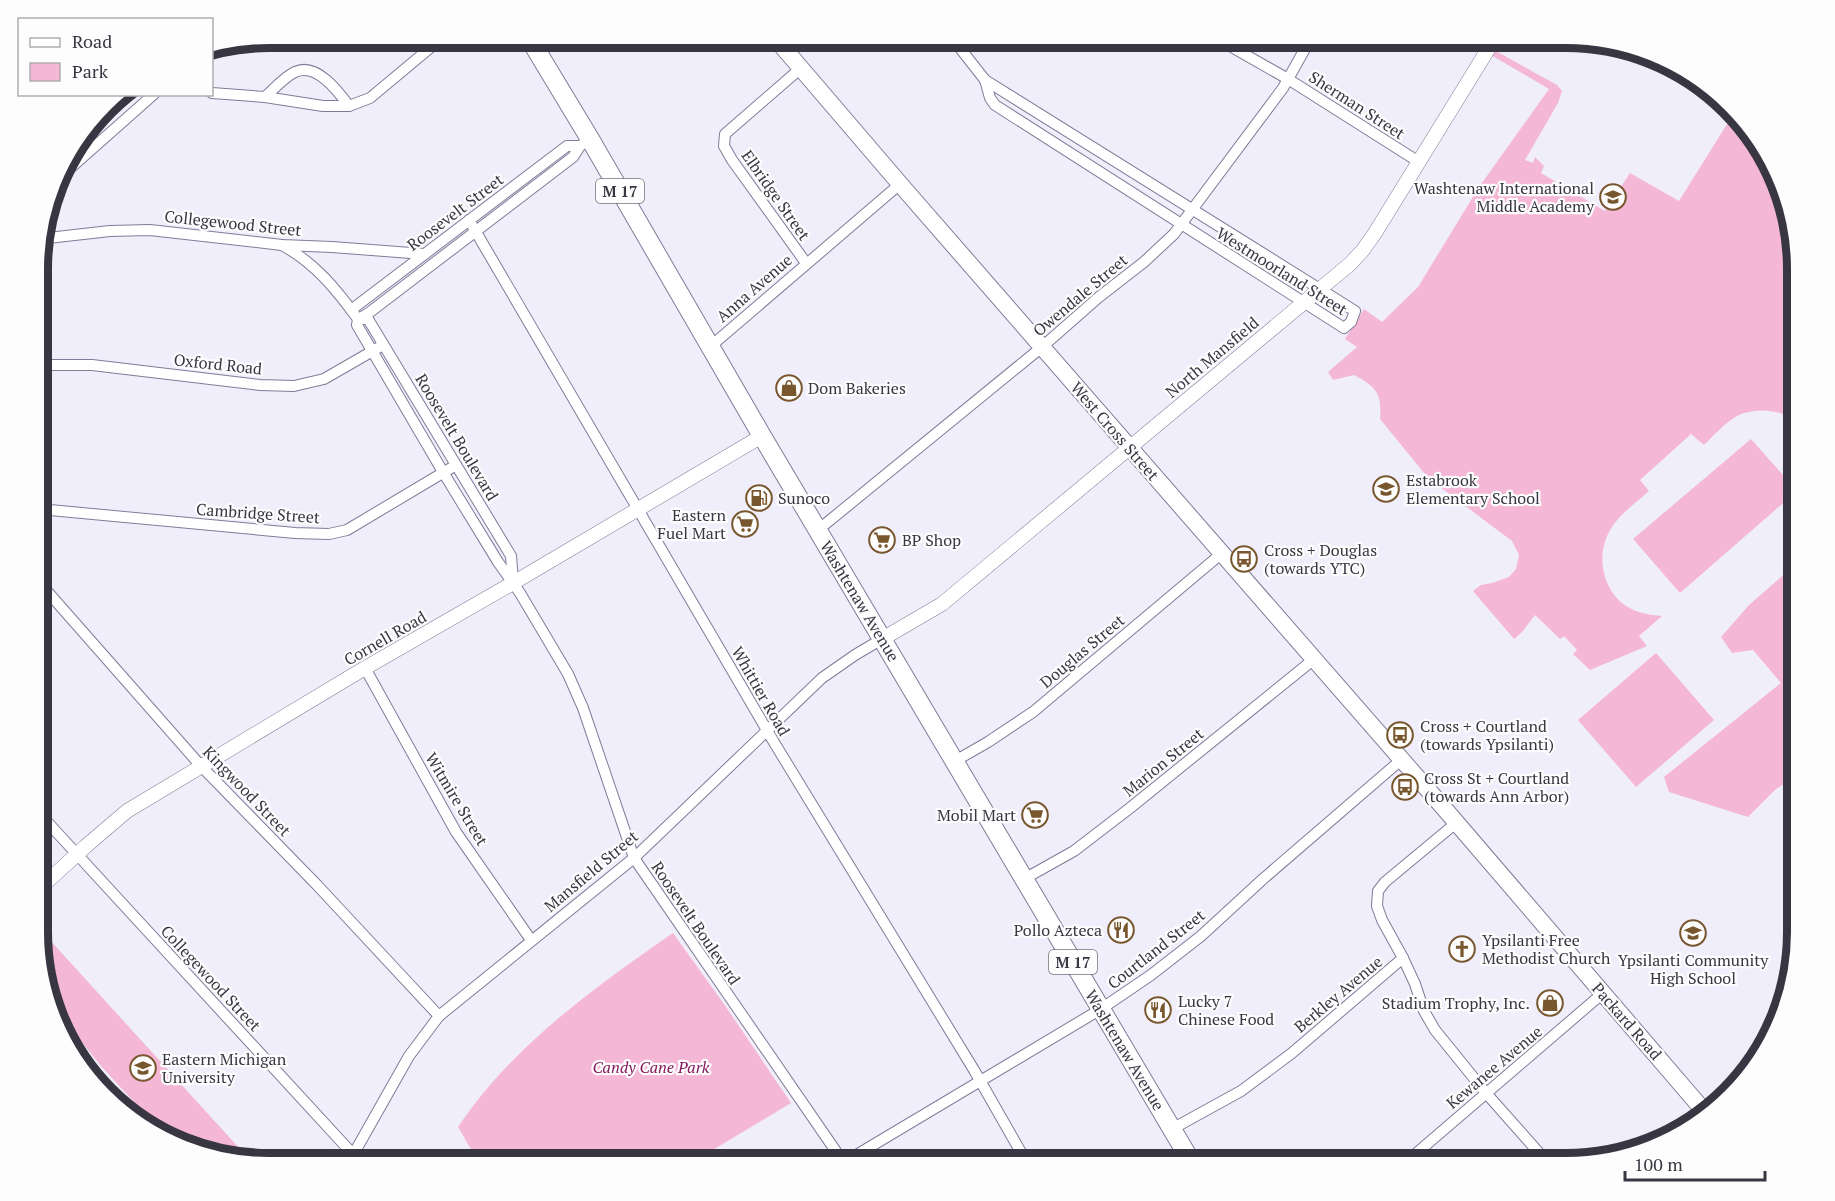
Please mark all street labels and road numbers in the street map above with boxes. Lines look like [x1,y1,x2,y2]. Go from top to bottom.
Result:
street label: Sherman Street [1305,66,1409,144]
street label: Elbridge Street [737,145,815,245]
street label: Roosevelt Street [402,168,508,256]
road number: M 17 [596,179,644,203]
street label: Collegewood Street [163,205,303,241]
street label: Westmoorland Street [1212,222,1352,320]
street label: Anna Avenue [711,249,797,327]
street label: Owendale Street [1028,249,1132,341]
street label: North Mansfield [1161,311,1263,403]
street label: Oxford Road [173,348,263,380]
street label: Roosevelt Boulevard [410,369,504,505]
street label: West Cross Street [1066,377,1164,485]
street label: Cambridge Street [195,498,321,528]
street label: Washtenaw Avenue [815,536,905,666]
street label: Cornell Road [340,605,430,670]
street label: Douglas Street [1035,609,1129,693]
street label: Whittier Road [727,642,795,740]
street label: Marion Street [1118,723,1208,801]
street label: Kingwood Street [198,741,296,841]
street label: Witmire Street [421,748,494,850]
street label: Mansfield Street [539,825,643,917]
street label: Roosevelt Boulevard [646,857,746,989]
street label: Courtland Street [1103,904,1209,994]
street label: Collegewood Street [156,920,266,1036]
road number: M 17 [1049,950,1097,974]
street label: Berkley Avenue [1289,951,1387,1037]
street label: Packard Road [1587,978,1667,1065]
street label: Washtenaw Avenue [1080,985,1170,1115]
street label: Kewanee Avenue [1441,1020,1547,1114]

